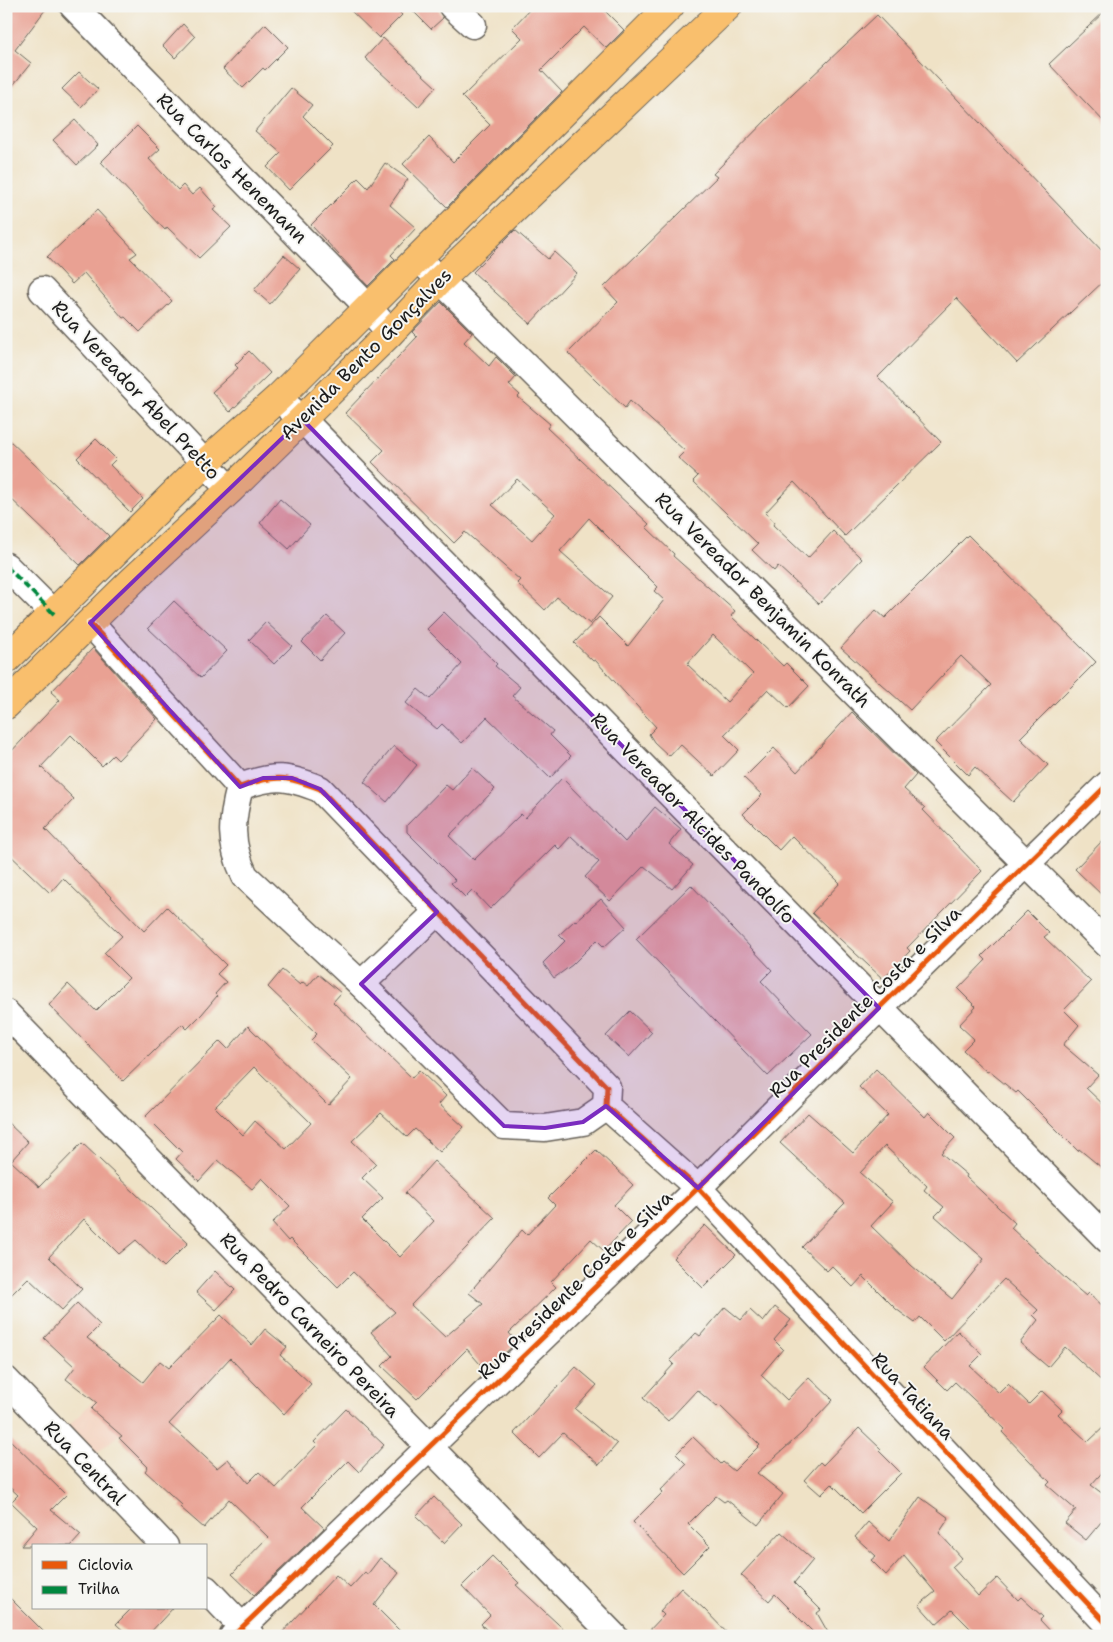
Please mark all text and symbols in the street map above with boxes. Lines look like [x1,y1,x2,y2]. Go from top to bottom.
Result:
street label: Rua Carlos Henemann [151,87,313,249]
street label: Avenida Bento Gonçalves [275,263,457,445]
street label: Rua Vereador Abel Pretto [46,295,226,485]
street label: Rua Vereador Benjamin Konrath [650,487,876,713]
street label: Rua Vereador Alcides Pandolfo [585,707,801,929]
street label: Rua Presidente Costa e Silva [764,901,966,1103]
street label: Rua Presidente Costa e Silva [472,1185,678,1385]
street label: Rua Pedro Carneiro Pereira [215,1227,405,1423]
street label: Rua Tatiana [866,1347,960,1445]
street label: Rua Central [38,1415,132,1511]
legend [32,1544,208,1610]
text: Ciclovia [78,1555,134,1575]
text: Trilha [78,1579,120,1599]

